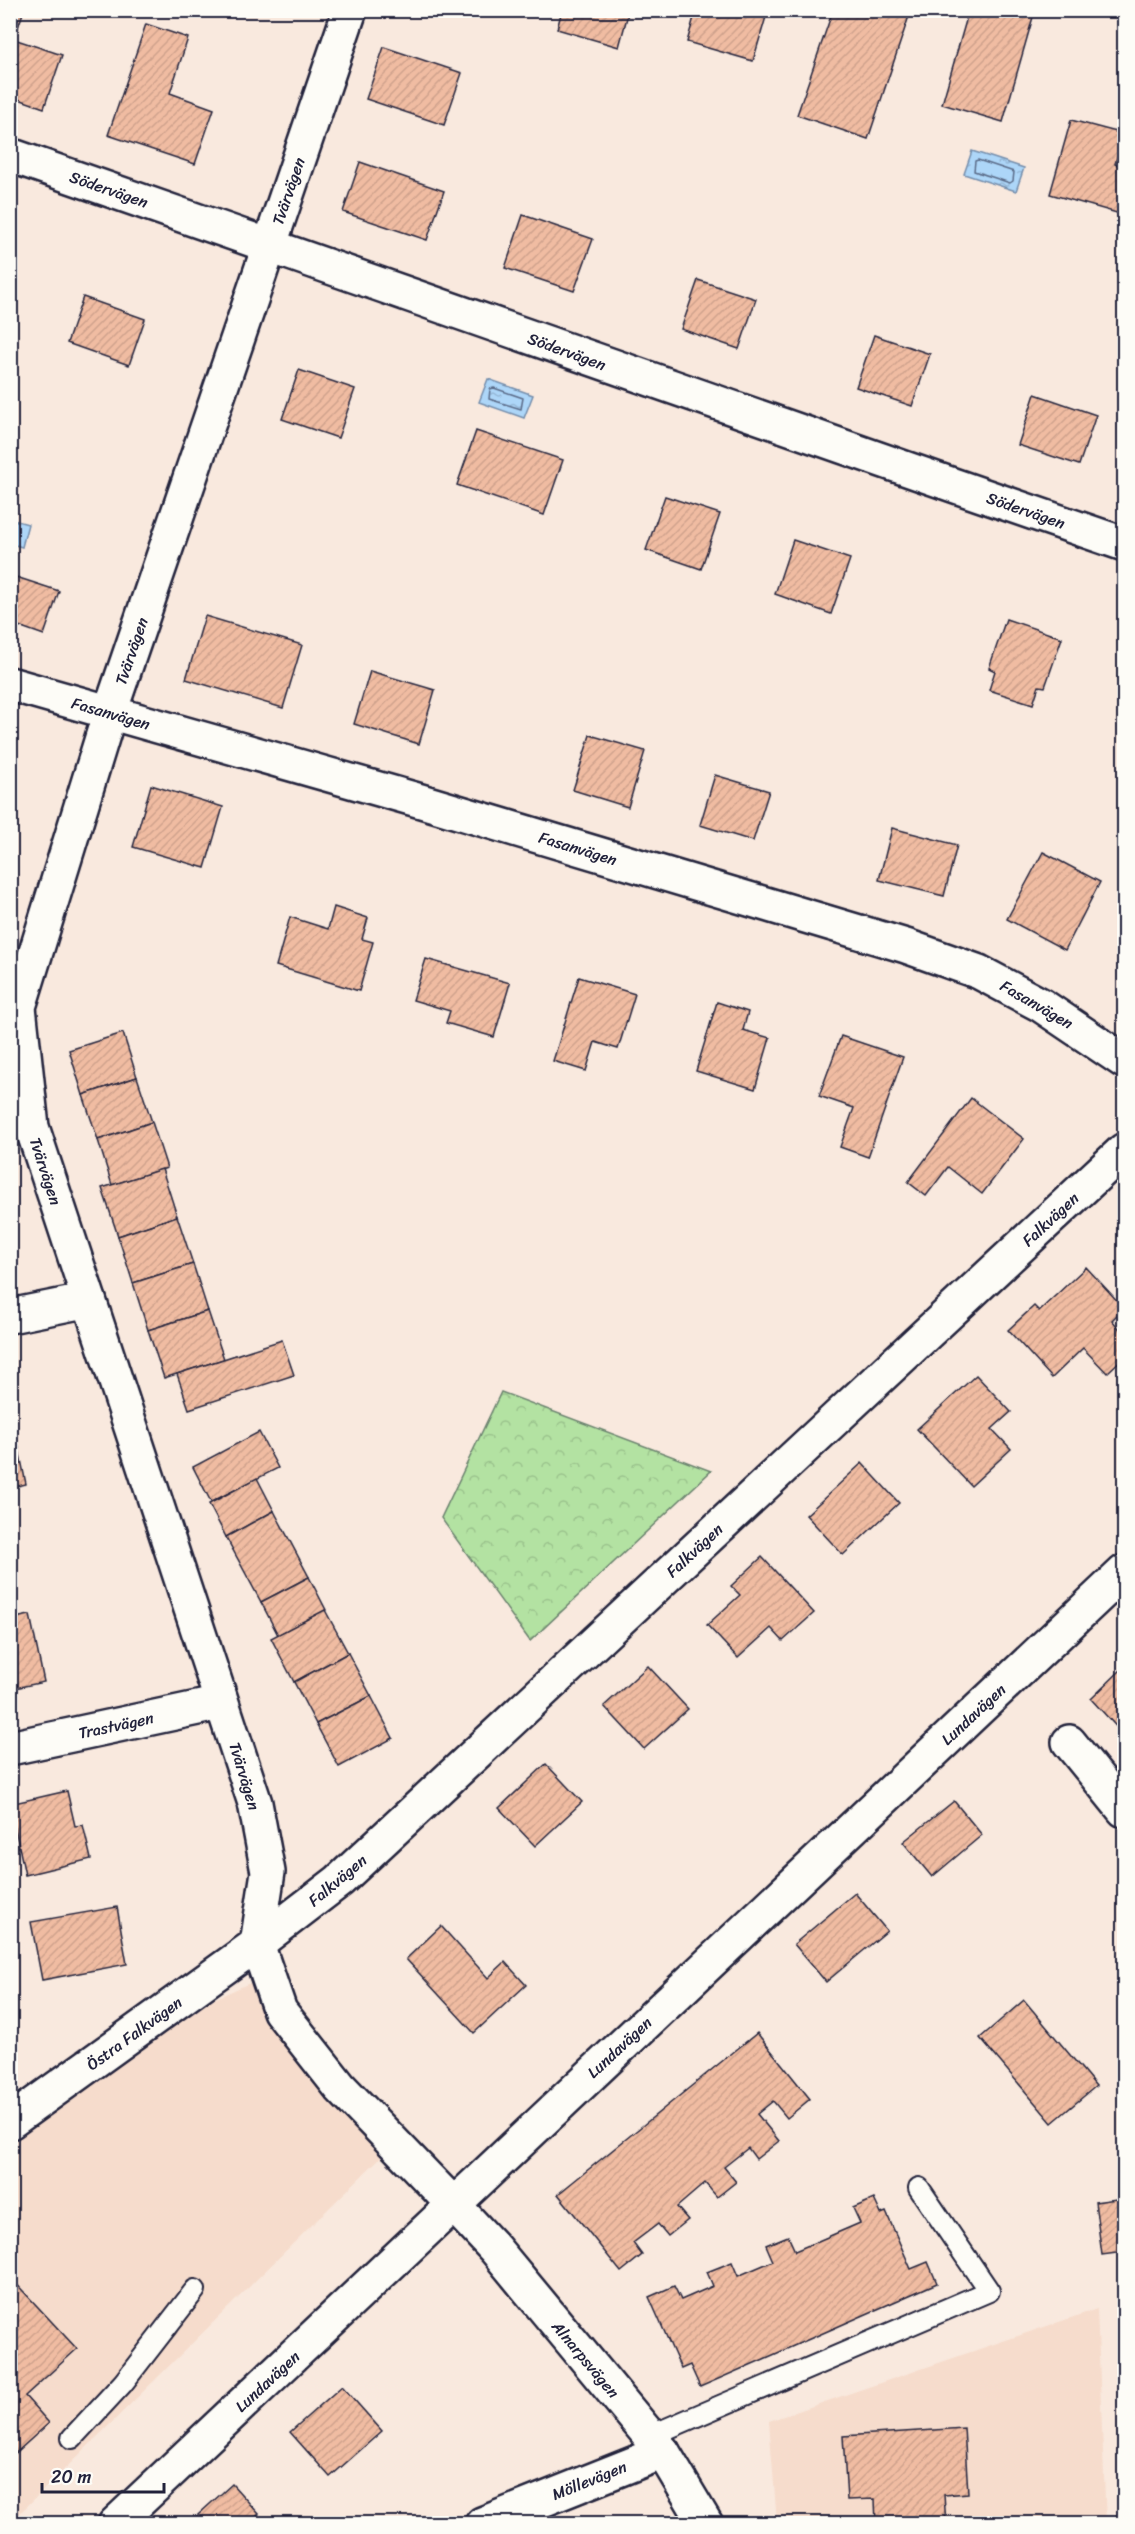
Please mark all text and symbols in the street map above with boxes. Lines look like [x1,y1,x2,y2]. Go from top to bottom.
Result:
street label: Tvärvägen [263,153,314,229]
street label: Södervägen [65,162,153,217]
street label: Södervägen [523,324,611,379]
street label: Södervägen [982,483,1070,538]
street label: Tvärvägen [106,613,157,689]
street label: Fasanvägen [68,688,154,739]
street label: Fasanvägen [535,823,621,874]
street label: Fasanvägen [995,972,1079,1037]
street label: Tvärvägen [21,1133,70,1209]
street label: Falkvägen [1015,1185,1086,1254]
street label: Falkvägen [659,1516,730,1585]
street label: Lundavägen [934,1676,1013,1753]
street label: Trastvägen [76,1703,157,1748]
street label: Tvärvägen [220,1738,269,1814]
street label: Falkvägen [301,1846,374,1914]
street label: Östra Falkvägen [80,1988,189,2078]
street label: Lundavägen [580,2009,659,2086]
street label: Alnarpsvägen [543,2313,627,2405]
street label: Lundavägen [228,2343,307,2420]
street label: Möllevägen [547,2452,632,2509]
scale bar [42,2456,164,2494]
text: 20 m [51,2461,91,2493]

